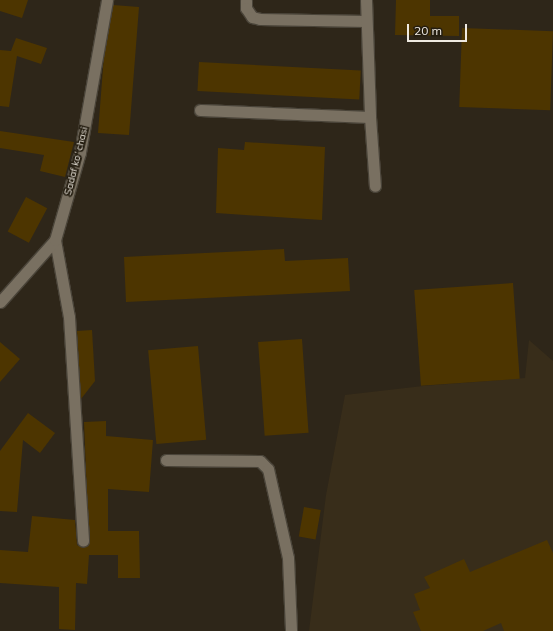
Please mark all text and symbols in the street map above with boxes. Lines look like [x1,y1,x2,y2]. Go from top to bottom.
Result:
scale bar [409,16,469,42]
text: 20 m [414,23,442,38]
street label: Sadaf koʻchasi [62,126,90,196]

